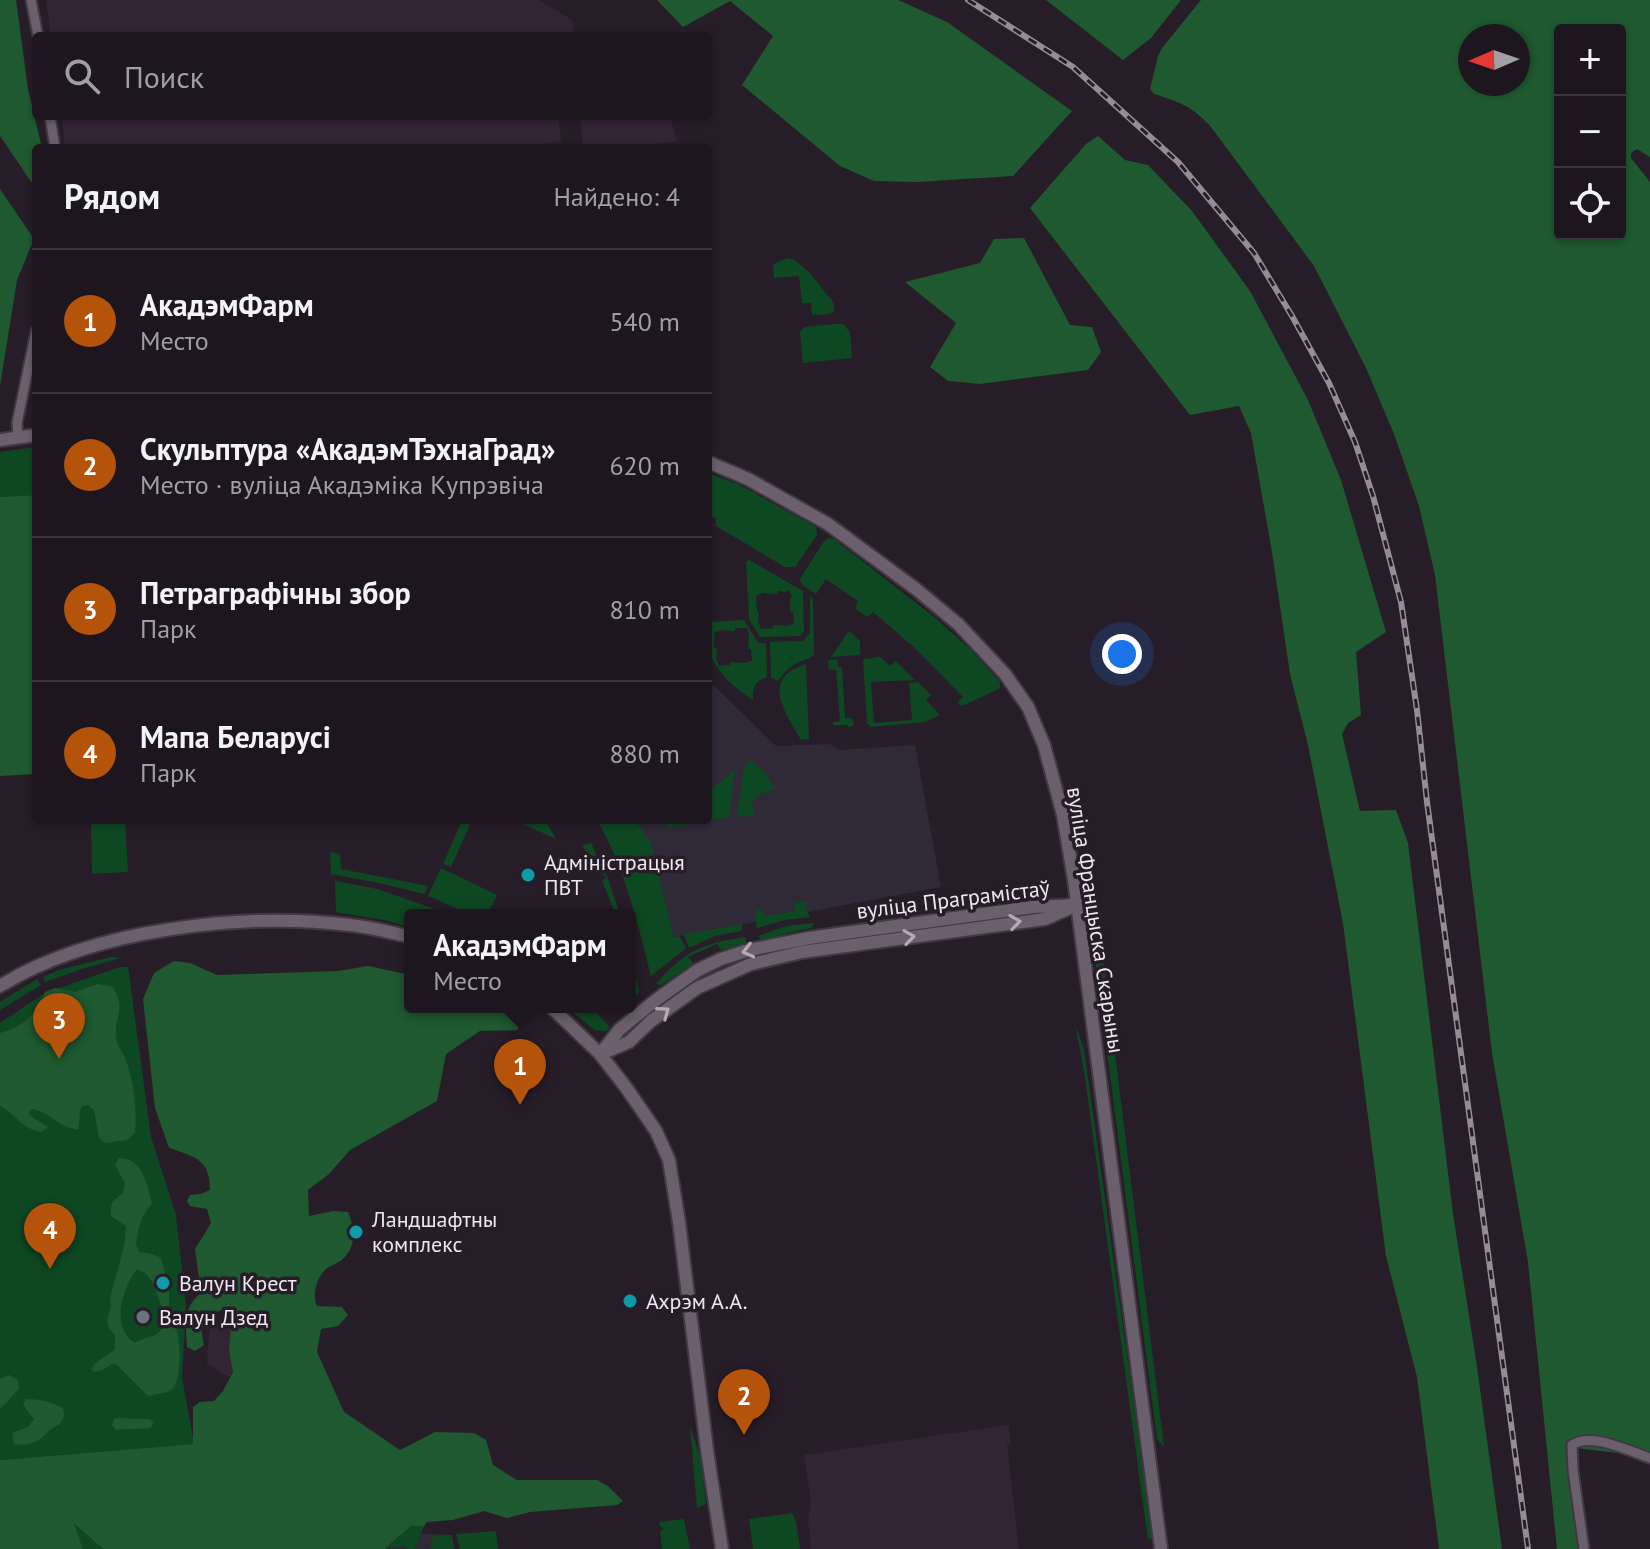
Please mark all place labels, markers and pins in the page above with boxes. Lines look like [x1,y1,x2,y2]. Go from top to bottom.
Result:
place label: Адміністрацыя ПВТ [544,848,685,901]
marker: Адміністрацыя ПВТ [519,866,537,884]
pin: 3 [33,993,85,1059]
pin: 1 [494,1039,546,1105]
pin: 4 [24,1203,76,1269]
place label: Ландшафтны комплекс [371,1205,497,1258]
marker: Ландшафтны комплекс [347,1223,365,1241]
place label: Валун Крест [179,1269,297,1297]
marker: Валун Крест [154,1274,172,1292]
place label: Ахрэм А.А. [646,1287,747,1315]
marker: Ахрэм А.А. [621,1292,639,1310]
place label: Валун Дзед [159,1303,268,1331]
marker: Валун Дзед [134,1308,152,1326]
pin: 2 [718,1369,770,1435]

